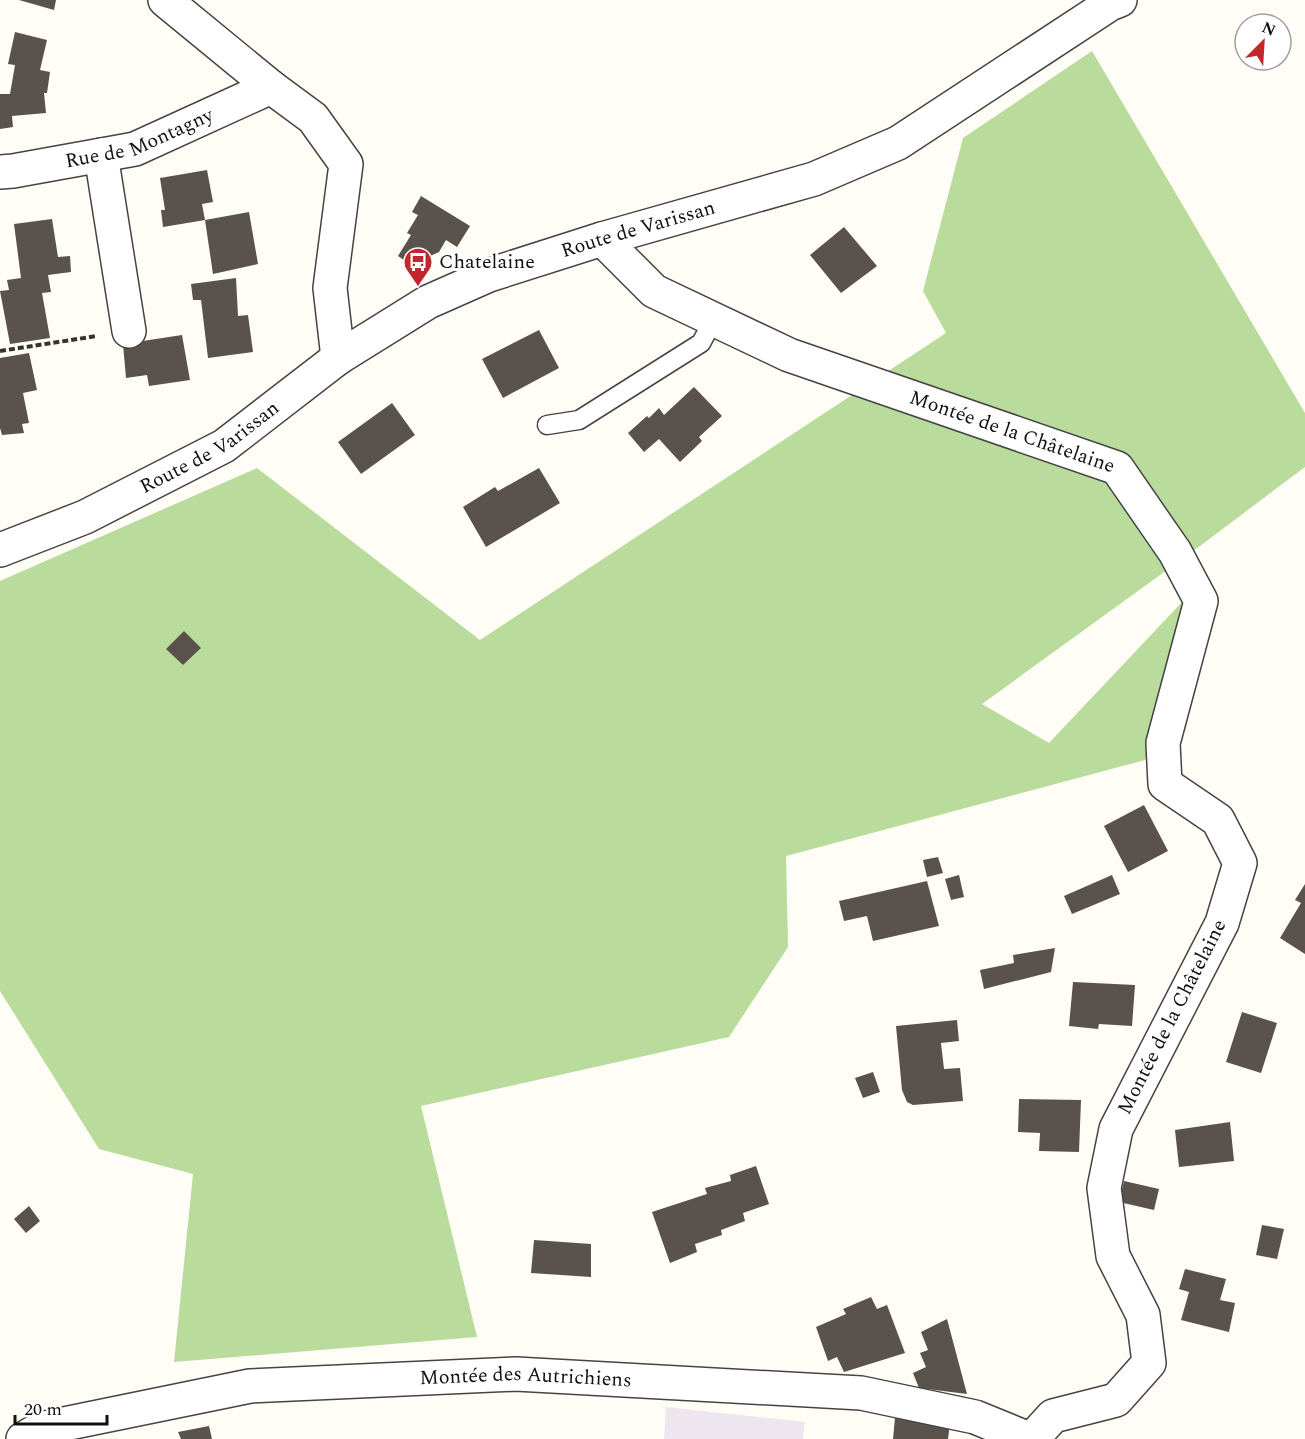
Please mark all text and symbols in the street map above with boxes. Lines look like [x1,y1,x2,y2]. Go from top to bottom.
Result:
north arrow [1233,12,1293,72]
text: N [1258,16,1280,43]
street label: Rue de Montagny [63,100,219,176]
street label: Route de Varissan [557,193,719,266]
bus stop icon: Chatelaine [402,246,434,288]
place label: Chatelaine [439,247,535,277]
street label: Montée de la Châtelaine [905,383,1119,481]
street label: Route de Varissan [134,394,286,502]
street label: Montée de la Châtelaine [1110,914,1234,1120]
street label: Montée des Autrichiens [419,1359,632,1395]
scale bar [15,1388,106,1426]
text: 20 m [24,1396,62,1423]

